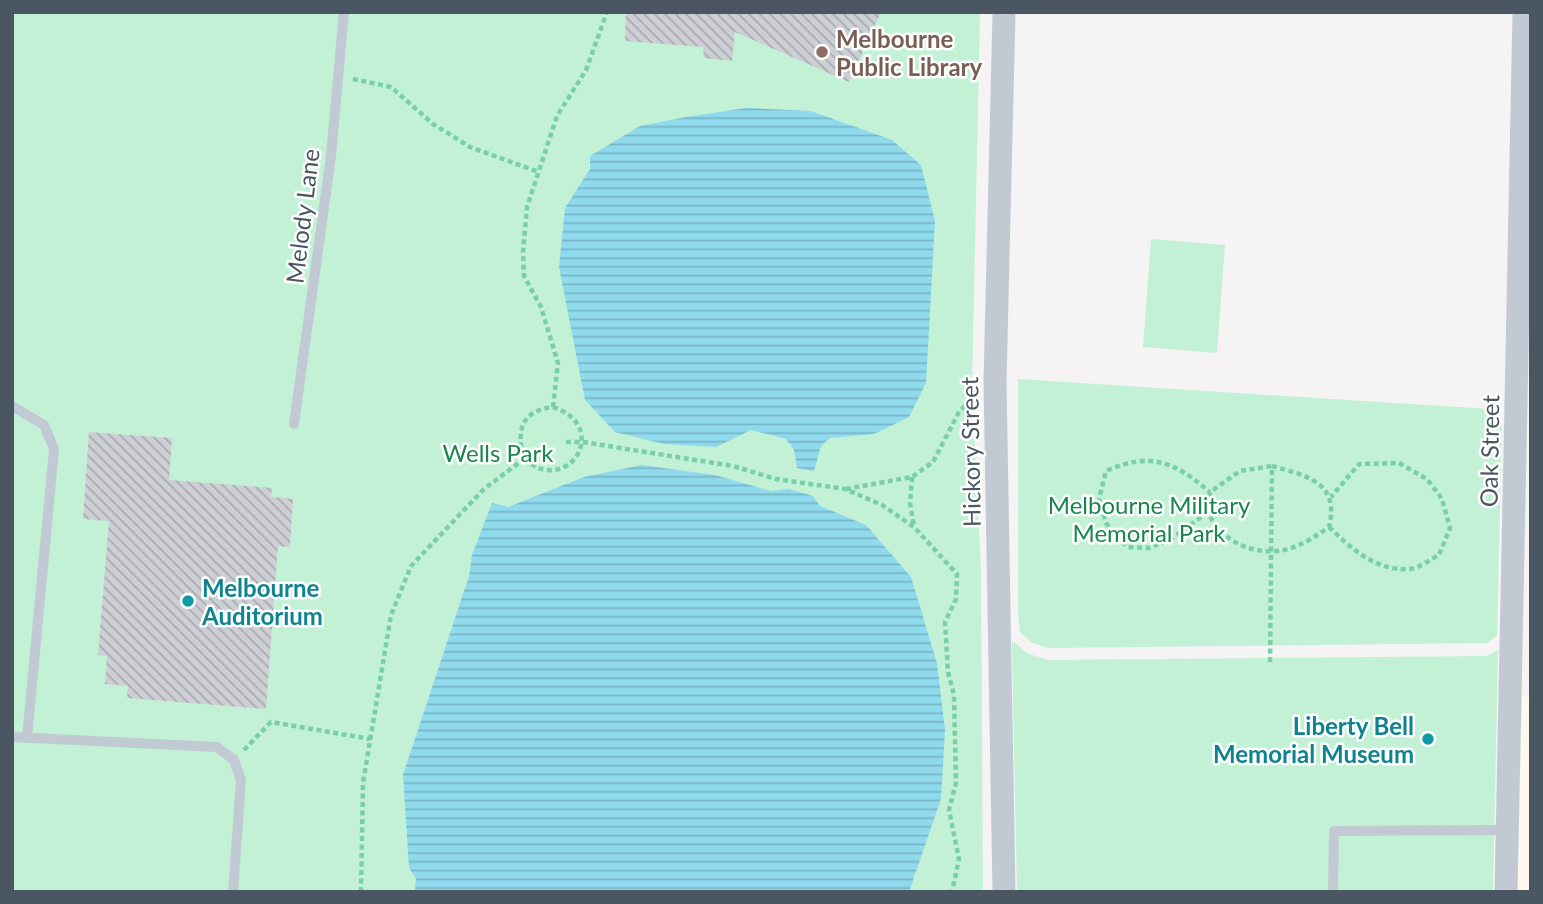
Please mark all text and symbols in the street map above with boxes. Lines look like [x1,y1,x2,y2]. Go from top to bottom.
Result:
place label: Melbourne Public Library [836,24,983,81]
marker: Melbourne Public Library [814,44,830,60]
street label: Melody Lane [279,147,325,285]
street label: Hickory Street [954,376,986,527]
street label: Oak Street [1474,394,1504,507]
park label: Wells Park [443,438,554,467]
park label: Melbourne Military Memorial Park [1048,490,1251,547]
place label: Melbourne Auditorium [201,573,323,630]
marker: Melbourne Auditorium [180,593,196,609]
place label: Liberty Bell Memorial Museum [1213,711,1414,768]
marker: Liberty Bell Memorial Museum [1420,731,1436,747]

